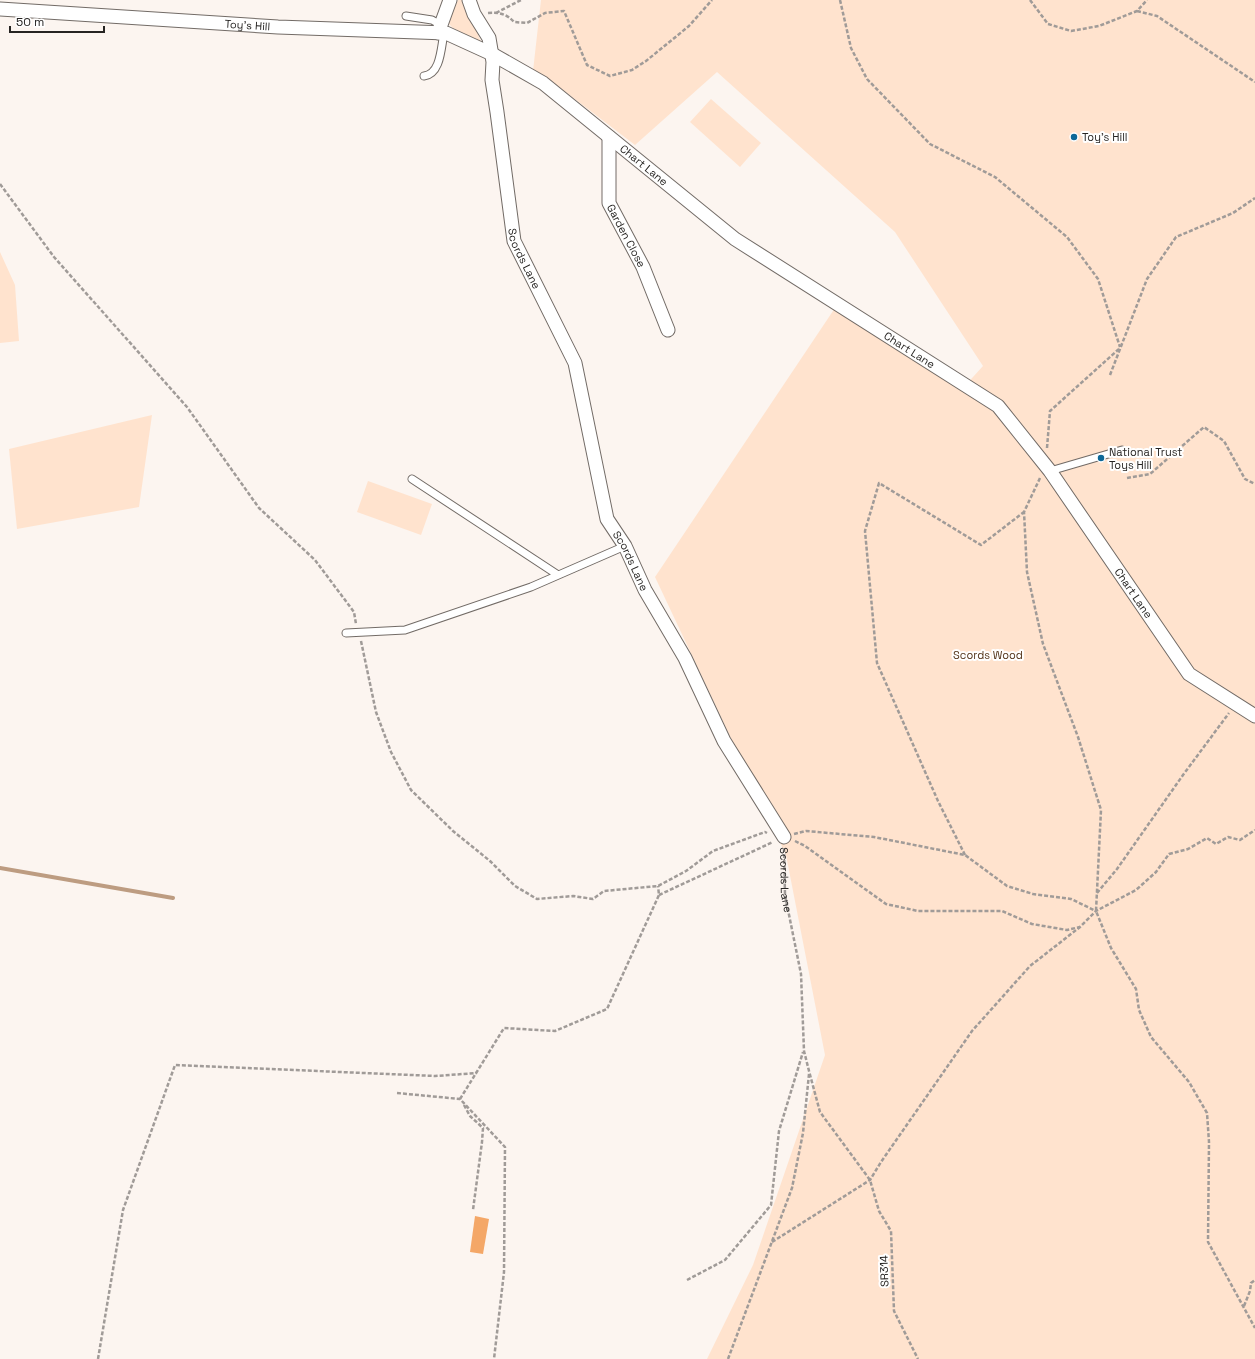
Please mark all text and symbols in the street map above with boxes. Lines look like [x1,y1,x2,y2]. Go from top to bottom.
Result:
scale bar [10,8,104,34]
text: 50 m [16,14,44,30]
street label: Toy's Hill [224,17,271,33]
place label: Toy's Hill [1082,130,1128,144]
marker: Toy's Hill [1069,132,1079,142]
street label: Chart Lane [617,141,671,189]
street label: Garden Close [604,202,649,270]
street label: Scords Lane [505,227,544,291]
street label: Chart Lane [881,328,938,371]
place label: National Trust Toys Hill [1109,445,1182,472]
marker: National Trust Toys Hill [1096,453,1106,463]
street label: Scords Lane [610,528,651,593]
street label: Chart Lane [1111,565,1156,621]
park label: Scords Wood [953,648,1023,662]
street label: Scords Lane [777,847,795,914]
street label: SR314 [876,1255,892,1287]

